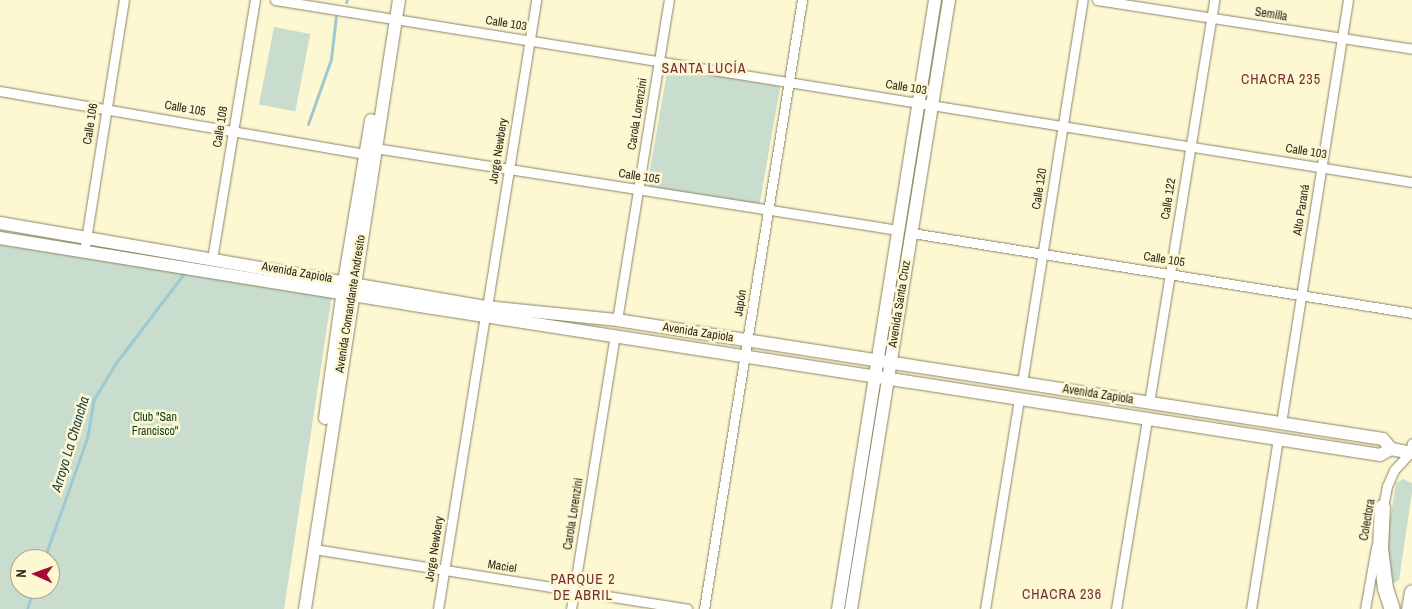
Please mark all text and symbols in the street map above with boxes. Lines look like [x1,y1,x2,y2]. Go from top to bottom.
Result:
street label: Semilla [1254,5,1288,25]
street label: Calle 103 [484,14,528,34]
district label: SANTA LUCÍA [660,60,748,76]
district label: CHACRA 235 [1239,71,1323,87]
street label: Carola Lorenzini [625,77,651,151]
street label: Calle 103 [884,78,928,98]
street label: Calle 105 [163,98,207,120]
street label: Calle 106 [81,102,101,146]
street label: Calle 108 [211,105,231,149]
street label: Jorge Newbery [487,117,511,185]
street label: Calle 103 [1284,142,1328,162]
street label: Calle 105 [617,167,661,187]
street label: Calle 120 [1030,167,1050,211]
street label: Calle 122 [1159,177,1179,221]
street label: Alto Paraná [1291,183,1313,237]
street label: Avenida Comandante Andresito [333,234,369,374]
street label: Calle 105 [1142,250,1186,270]
street label: Avenida Santa Cruz [886,259,914,349]
street label: Avenida Zapiola [261,260,333,286]
street label: Japón [732,289,750,317]
street label: Avenida Zapiola [662,320,734,346]
street label: Avenida Zapiola [1062,382,1134,408]
water label: Arroyo La Chancha [48,394,92,494]
park label: Club "San Francisco" [132,411,178,439]
street label: Carola Lorenzini [561,477,587,551]
street label: Colectora [1357,498,1379,542]
street label: Jorge Newbery [423,515,447,583]
north arrow [10,549,60,599]
street label: Maciel [487,558,517,576]
text: N [12,569,30,578]
district label: PARQUE 2 DE ABRIL [549,571,617,604]
district label: CHACRA 236 [1020,586,1104,602]

